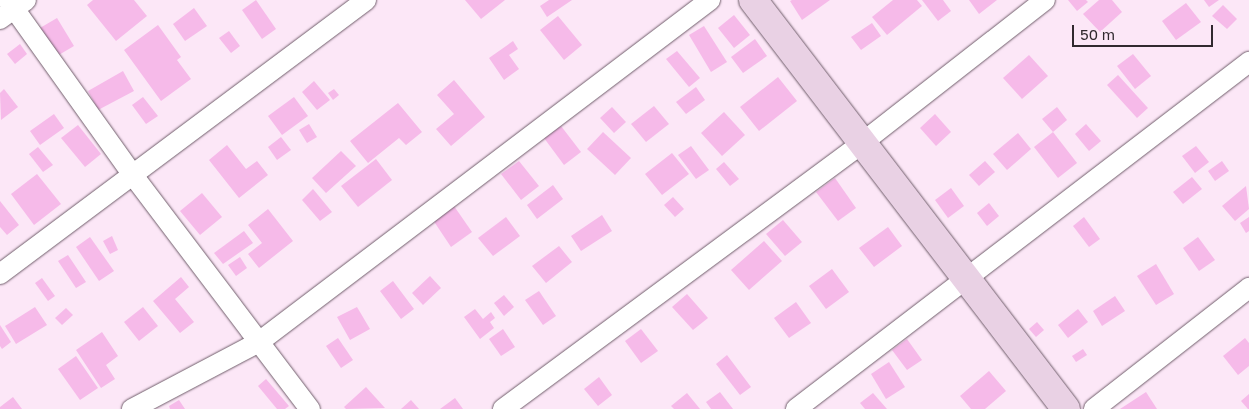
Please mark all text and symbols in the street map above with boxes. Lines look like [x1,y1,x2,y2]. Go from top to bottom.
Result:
scale bar [1074,15,1215,47]
text: 50 m [1080,25,1115,43]

